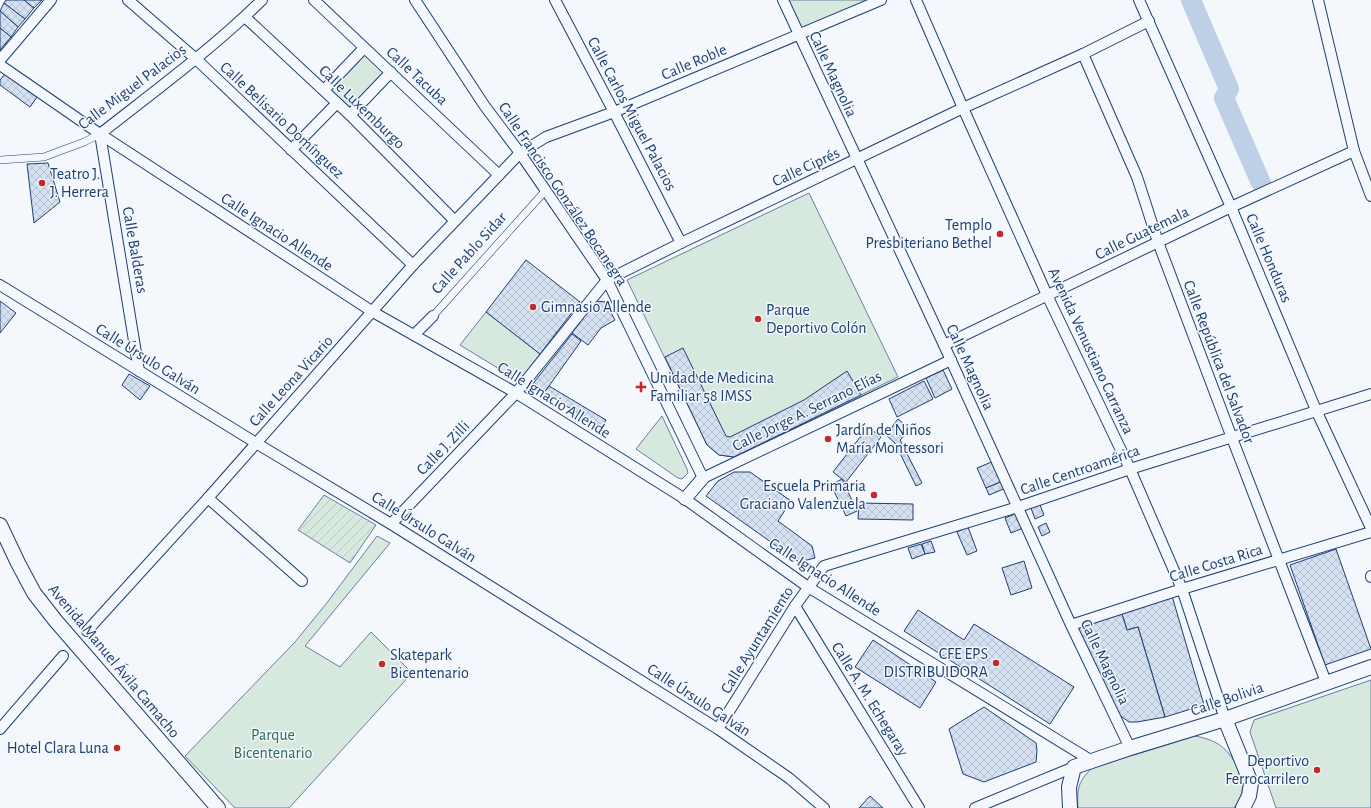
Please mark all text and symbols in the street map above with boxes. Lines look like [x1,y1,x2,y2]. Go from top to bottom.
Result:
street label: Calle Magnolia [806,29,860,119]
street label: Calle Carlos Miguel Palacios [585,34,679,194]
street label: Calle Miguel Palacios [75,41,189,133]
street label: Calle Roble [659,41,729,83]
street label: Calle Tacuba [383,44,451,108]
street label: Calle Belisario Domínguez [217,59,347,182]
street label: Calle Luxemburgo [316,62,408,152]
street label: Calle Francisco González Bocanegra [495,99,631,289]
street label: Calle Ciprés [770,144,842,190]
place label: Teatro J. J. Herrera [50,166,109,200]
marker: Teatro J. J. Herrera [37,178,47,188]
street label: Calle Ignacio Allende [218,190,336,274]
street label: Calle Guatemala [1093,203,1191,263]
street label: Calle Balderas [120,205,150,295]
street label: Calle Pablo Sidar [428,208,510,297]
street label: Calle Honduras [1243,211,1295,305]
place label: Templo Presbiteriano Bethel [866,217,992,251]
marker: Templo Presbiteriano Bethel [995,229,1005,239]
street label: Avenida Venustiano Carranza [1045,265,1137,437]
street label: Calle República del Salvador [1180,278,1258,447]
place label: Gimnasio Allende [541,299,652,315]
marker: Gimnasio Allende [528,302,538,312]
place label: Parque Deportivo Colón [766,302,866,336]
marker: Parque Deportivo Colón [753,314,763,324]
street label: Calle Úrsulo Galván [93,319,204,398]
street label: Calle Magnolia [943,322,997,412]
street label: Calle Leona Vicario [246,332,336,430]
street label: Calle Ignacio Allende [495,359,613,441]
street label: Calle Jorge A. Serrano Elías [730,368,884,454]
place label: Unidad de Medicina Familiar 58 IMSS [650,370,774,404]
marker: Unidad de Medicina Familiar 58 IMSS [635,381,647,393]
street label: Calle J. Zilli [413,418,473,478]
place label: Jardín de Niños María Montessori [836,422,944,456]
marker: Jardín de Niños María Montessori [823,434,833,444]
street label: Calle Centroamérica [1018,442,1142,498]
place label: Escuela Primaria Graciano Valenzuela [740,478,866,512]
street label: Calle Úrsulo Galván [369,487,480,566]
marker: Escuela Primaria Graciano Valenzuela [869,490,879,500]
street label: Calle Ignacio Allende [766,535,884,619]
street label: Calle Costa Rica [1167,541,1265,585]
street label: Avenida Manuel Ávila Camacho [45,580,184,741]
street label: Calle Ayuntamiento [718,583,797,697]
street label: Calle Magnolia [1078,617,1132,707]
street label: Calle A. M. Echegaray [828,639,912,759]
place label: CFE EPS DISTRIBUIDORA [884,646,988,680]
place label: Skatepark Bicentenario [390,647,469,681]
marker: CFE EPS DISTRIBUIDORA [991,658,1001,668]
marker: Skatepark Bicentenario [377,659,387,669]
street label: Calle Úrsulo Galván [644,659,755,739]
street label: Calle Bolivia [1189,679,1265,719]
park label: Parque Bicentenario [234,727,313,761]
place label: Hotel Clara Luna [7,740,109,756]
marker: Hotel Clara Luna [112,743,122,753]
place label: Deportivo Ferrocarrilero [1225,753,1309,787]
marker: Deportivo Ferrocarrilero [1312,765,1322,775]

